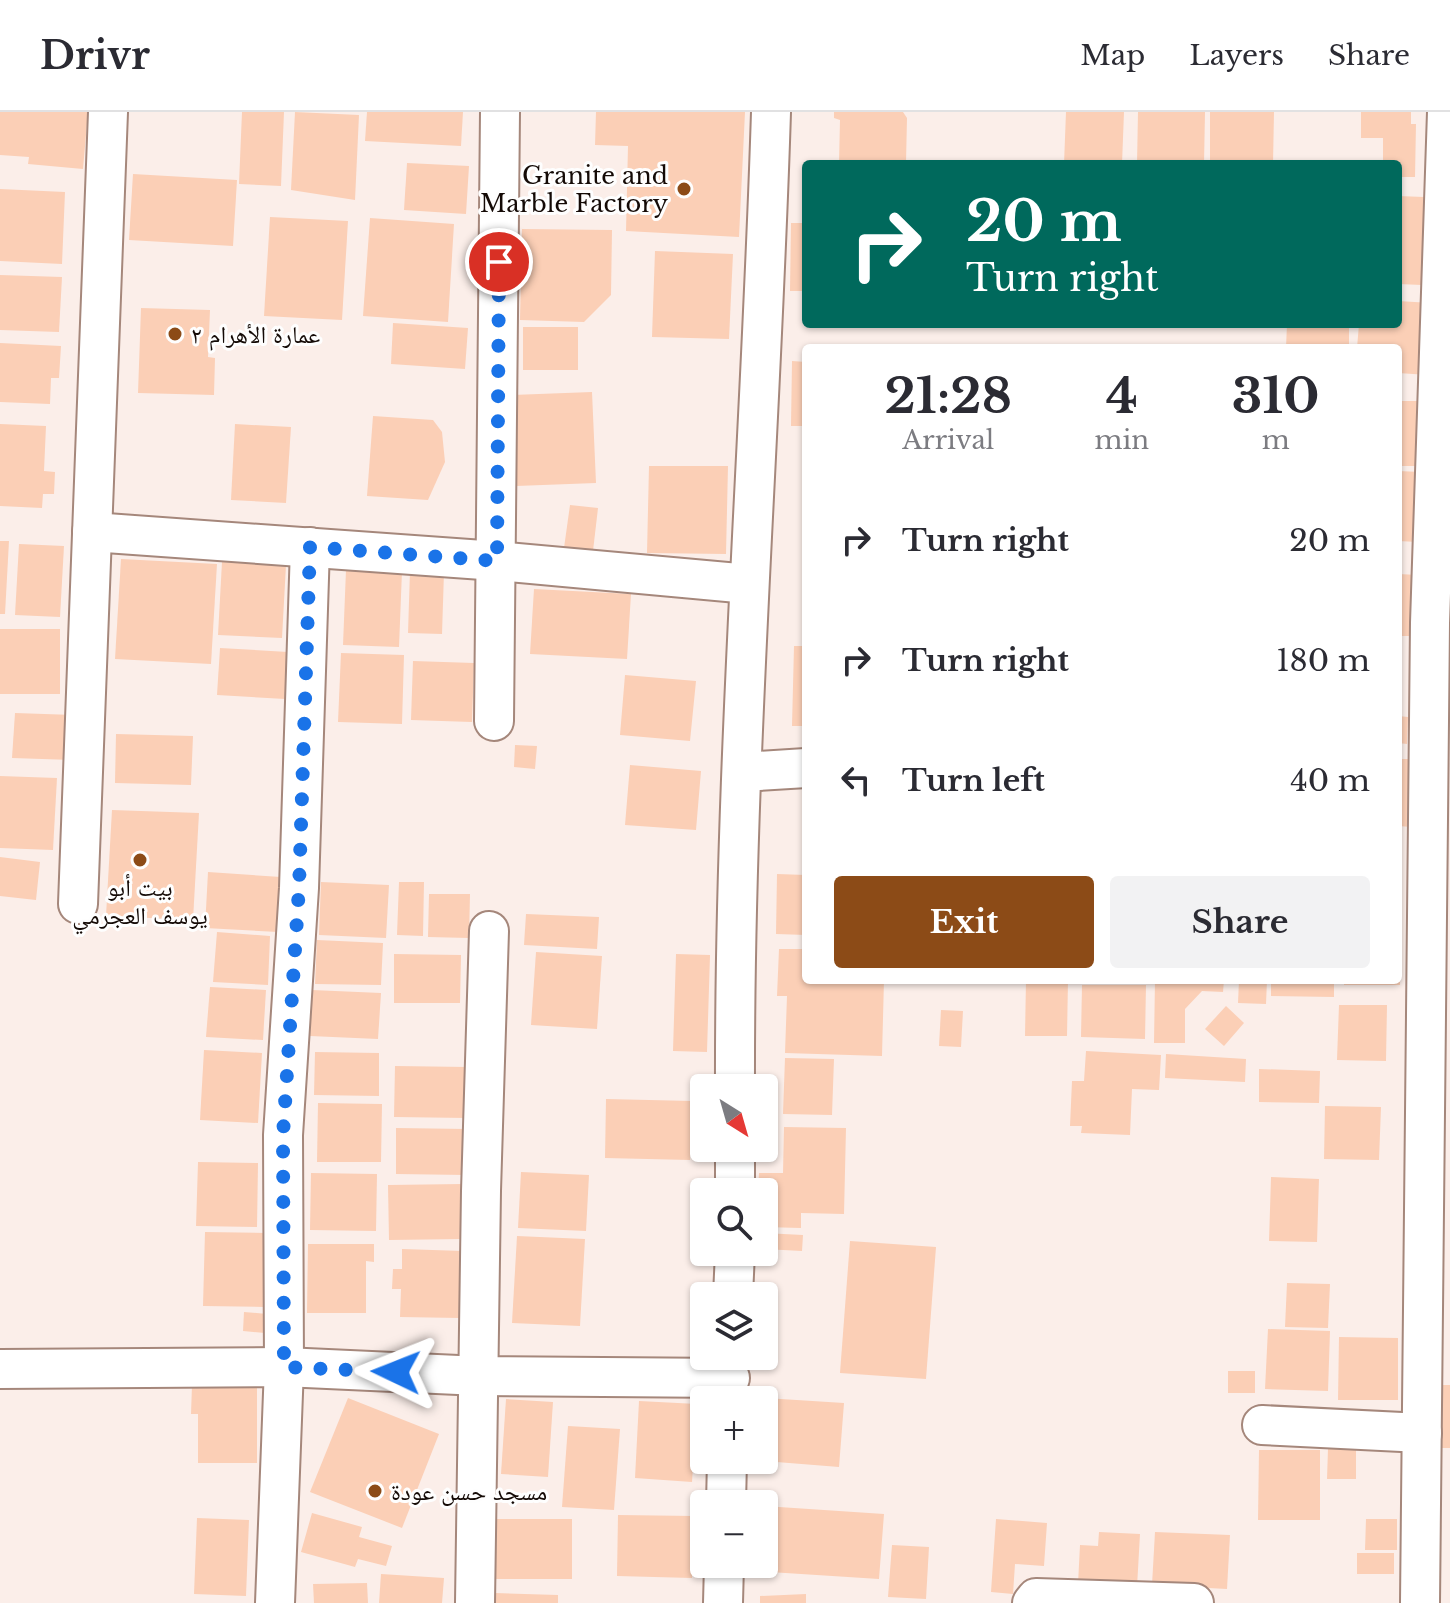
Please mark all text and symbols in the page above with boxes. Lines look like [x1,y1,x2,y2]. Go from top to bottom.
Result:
text: Drivr [40,32,150,79]
text: Map [1080,38,1145,73]
text: Layers [1189,38,1284,73]
text: Share [1328,38,1410,73]
place label: Granite and Marble Factory [480,161,669,218]
marker: Granite and Marble Factory [675,180,693,198]
text: 20 m [966,187,1122,256]
icon: right [834,192,938,296]
pin [465,228,533,296]
icon: arrive [477,240,521,284]
text: Turn right [966,256,1159,301]
place label: عمارة الأهرام ٢ [191,320,320,351]
marker: عمارة الأهرام ٢ [166,325,184,343]
text: 21:28 [885,366,1012,426]
text: 4 [1106,366,1138,426]
text: 310 [1232,366,1319,426]
text: Arrival [902,424,994,456]
text: min [1095,424,1149,456]
text: m [1262,424,1290,456]
icon: right [834,518,878,562]
text: Turn right [902,522,1069,559]
text: 20 m [1289,522,1370,559]
icon: right [834,638,878,682]
text: Turn right [902,642,1069,679]
text: 180 m [1276,642,1370,679]
icon: left [834,758,878,802]
text: Turn left [902,762,1045,799]
text: 40 m [1290,762,1370,799]
marker: بيت أبو يوسف العجرمي [131,851,149,869]
place label: بيت أبو يوسف العجرمي [72,873,208,935]
button: Exit [834,876,1094,968]
button: Share [1110,876,1370,968]
north arrow [690,1074,778,1162]
map controls [690,1074,778,1578]
button: search [690,1178,778,1266]
button: layers [690,1282,778,1370]
position arrow [354,1330,438,1414]
button: + [690,1386,778,1474]
place label: مسجد حسن عودة [391,1477,547,1506]
marker: مسجد حسن عودة [366,1482,384,1500]
button: − [690,1490,778,1578]

